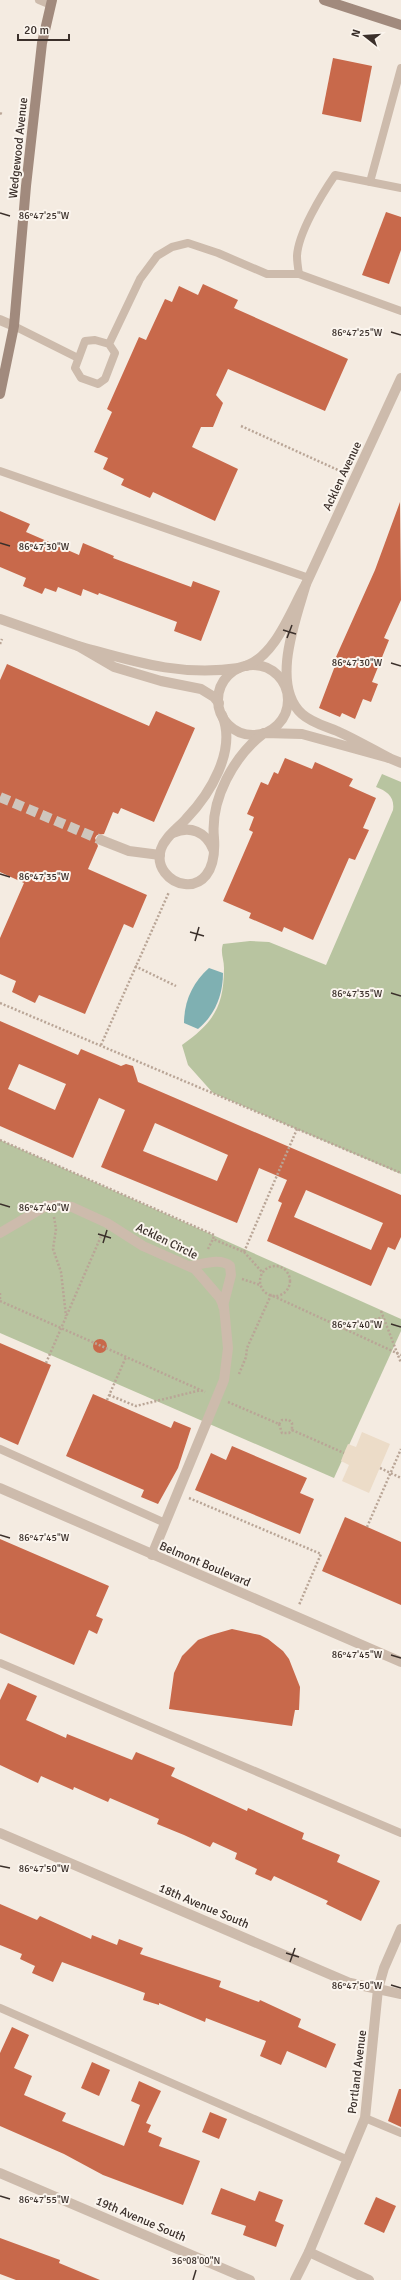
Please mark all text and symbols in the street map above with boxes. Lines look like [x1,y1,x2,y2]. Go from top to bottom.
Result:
scale bar [18,16,69,42]
north arrow [345,16,385,56]
text: 20 m [24,23,49,38]
text: N [349,28,363,39]
street label: Wedgewood Avenue [6,97,31,199]
text: 86°47'25"W [19,210,70,222]
text: 86°47'25"W [332,327,383,339]
street label: Acklen Avenue [320,439,365,513]
text: 86°47'30"W [19,541,70,553]
text: 86°47'30"W [332,657,383,669]
text: 86°47'35"W [19,871,70,883]
text: 86°47'35"W [332,988,383,1000]
text: 86°47'40"W [19,1202,70,1214]
street label: Acklen Circle [133,1220,200,1263]
text: 86°47'40"W [332,1319,383,1331]
text: 86°47'45"W [19,1532,70,1544]
street label: Belmont Boulevard [157,1539,253,1590]
text: 86°47'45"W [332,1649,383,1661]
text: 86°47'50"W [19,1863,70,1875]
street label: 18th Avenue South [156,1881,251,1932]
text: 86°47'50"W [332,1980,383,1992]
street label: Portland Avenue [345,2029,370,2115]
text: 86°47'55"W [19,2194,70,2206]
street label: 19th Avenue South [93,2194,188,2245]
text: 36°08'00"N [172,2255,220,2267]

